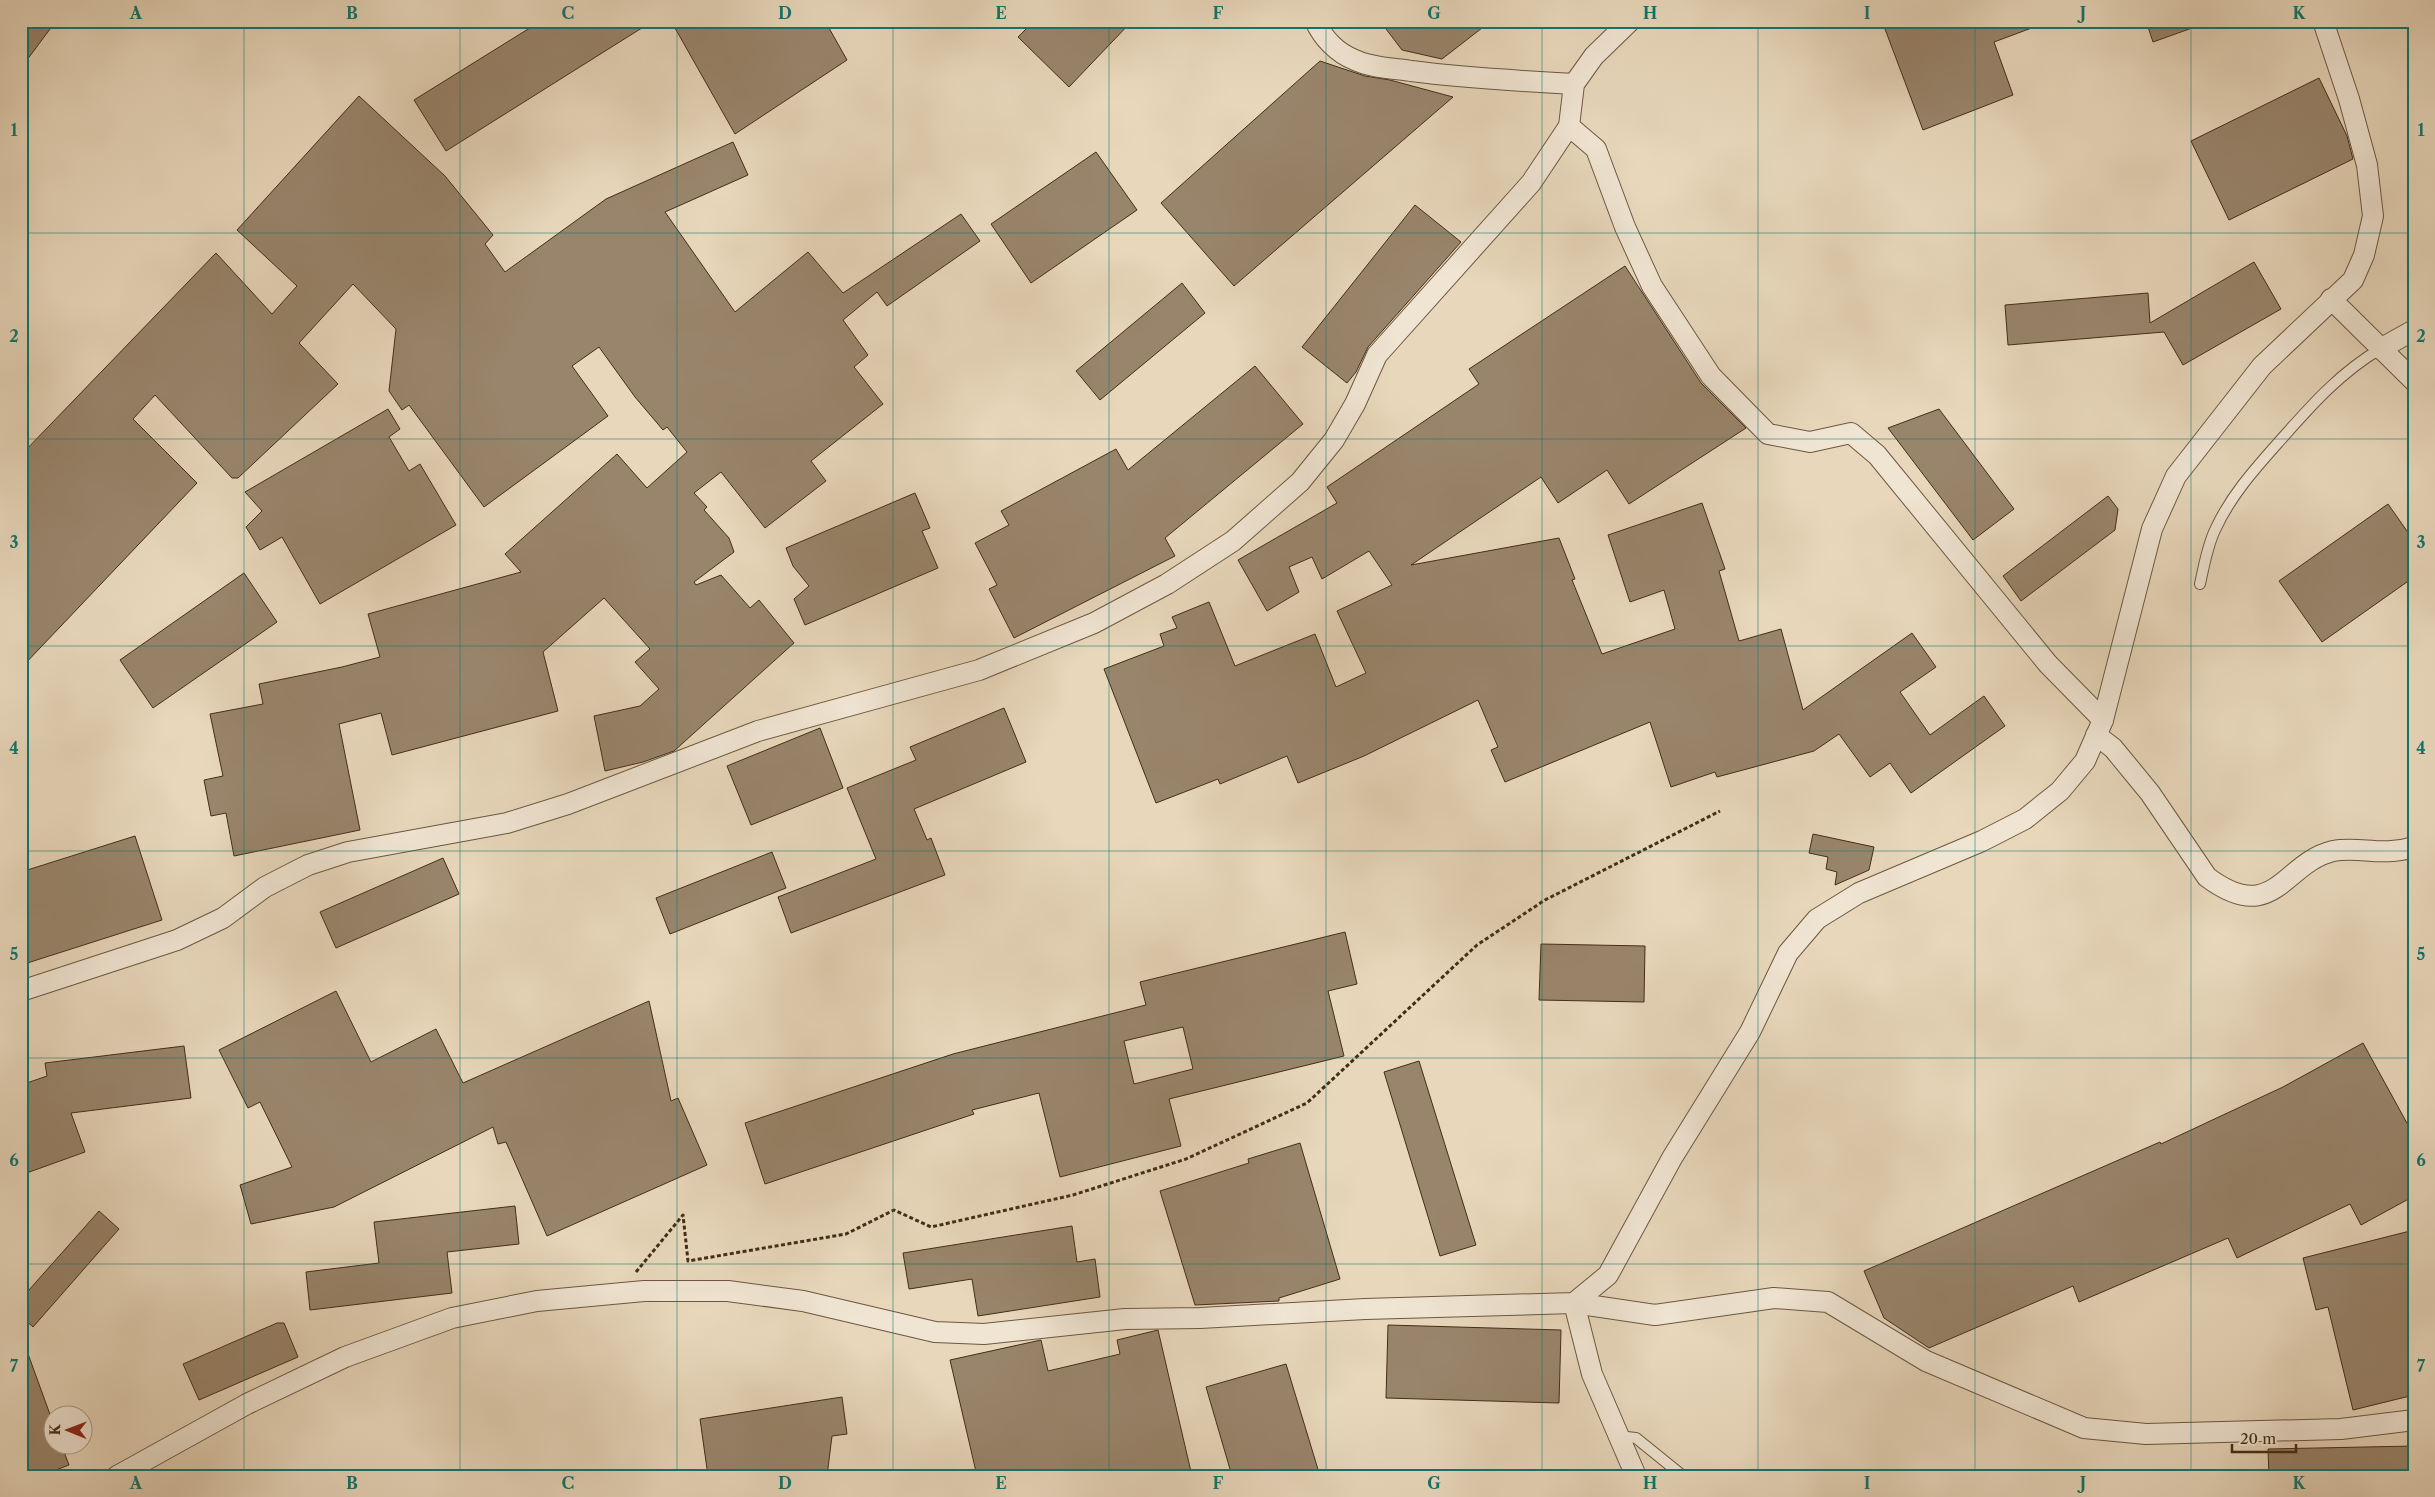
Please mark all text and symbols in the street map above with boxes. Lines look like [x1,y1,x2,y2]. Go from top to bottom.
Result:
text: A [129,3,143,23]
text: B [346,3,358,23]
text: C [562,3,574,23]
text: D [778,3,792,23]
text: E [995,3,1007,23]
text: F [1213,3,1224,23]
text: G [1427,3,1441,23]
text: H [1643,3,1657,23]
text: I [1864,3,1871,23]
text: J [2077,3,2086,23]
text: K [2293,3,2307,23]
text: 1 [10,120,18,140]
text: 1 [2417,120,2425,140]
text: 2 [9,326,19,346]
text: 2 [2416,326,2426,346]
text: 3 [9,532,19,552]
text: 3 [2416,532,2426,552]
text: 4 [9,738,19,758]
text: 4 [2416,738,2426,758]
text: 5 [10,944,19,964]
text: 5 [2417,944,2426,964]
text: 6 [9,1150,19,1170]
text: 6 [2416,1150,2426,1170]
text: 7 [10,1356,19,1376]
text: 7 [2417,1356,2426,1376]
north arrow [42,1404,92,1454]
scale bar [2232,1422,2296,1454]
text: K [46,1423,64,1436]
text: 20 m [2240,1429,2276,1448]
text: A [129,1473,143,1493]
text: B [346,1473,358,1493]
text: C [562,1473,574,1493]
text: D [778,1473,792,1493]
text: E [995,1473,1007,1493]
text: F [1213,1473,1224,1493]
text: G [1427,1473,1441,1493]
text: H [1643,1473,1657,1493]
text: I [1864,1473,1871,1493]
text: J [2077,1473,2086,1493]
text: K [2293,1473,2307,1493]

